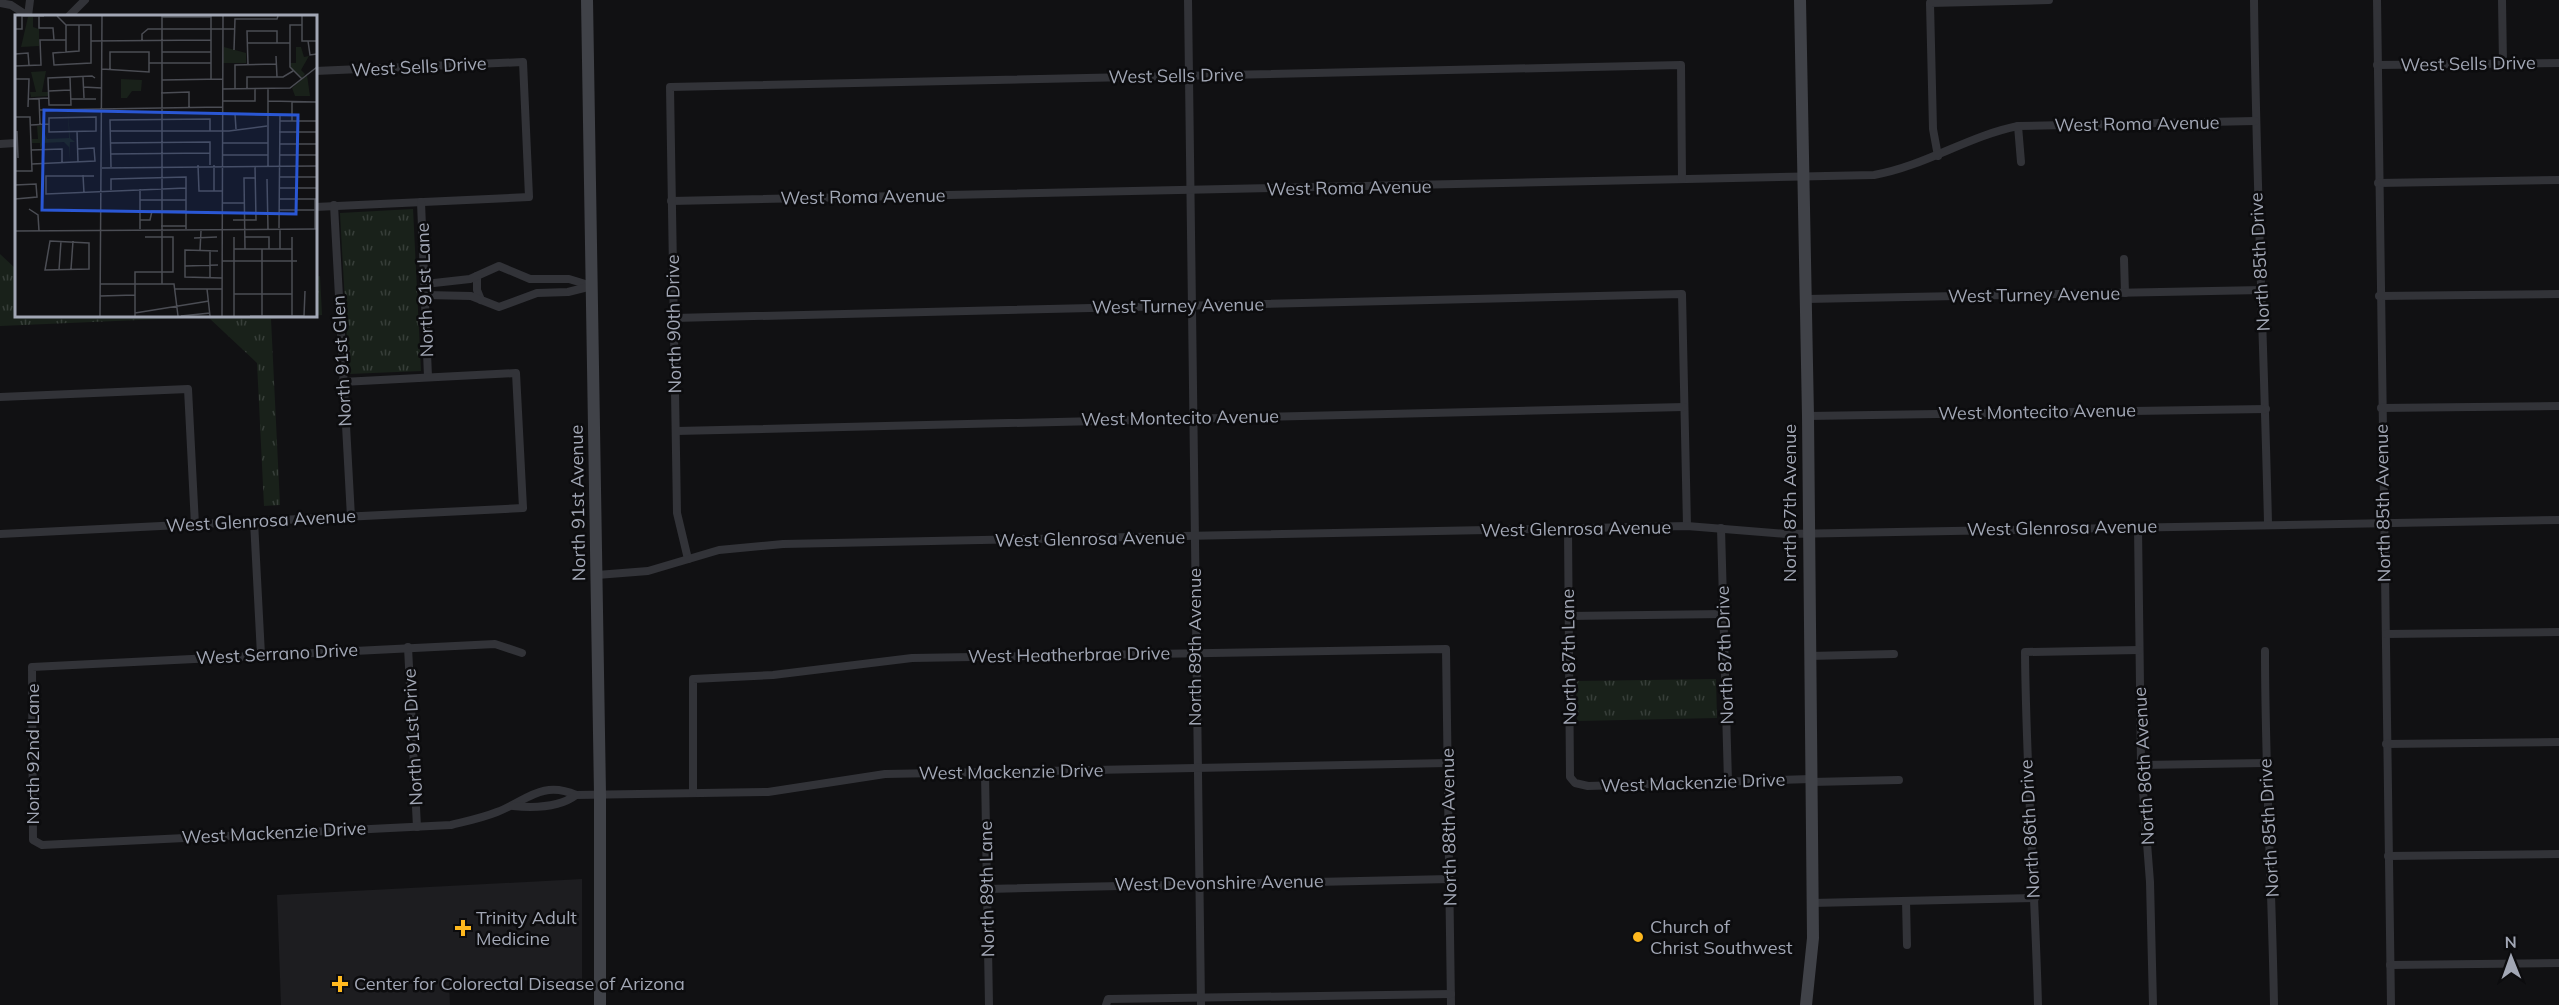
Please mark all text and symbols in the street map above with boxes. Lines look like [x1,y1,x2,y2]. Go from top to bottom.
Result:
inset map [15,15,316,316]
street label: West Sells Drive [351,51,487,82]
street label: West Sells Drive [2400,51,2536,76]
street label: West Sells Drive [1108,63,1244,88]
street label: West Roma Avenue [2054,111,2220,136]
street label: West Roma Avenue [1266,175,1432,200]
street label: West Roma Avenue [780,184,946,209]
street label: North 85th Drive [2244,192,2275,332]
street label: North 91st Lane [411,222,438,358]
street label: North 90th Drive [661,254,686,394]
street label: West Turney Avenue [1948,281,2120,308]
street label: West Turney Avenue [1092,292,1264,319]
street label: North 91st Glen [327,295,356,427]
street label: West Montecito Avenue [1938,398,2136,425]
street label: West Montecito Avenue [1081,404,1279,431]
street label: North 87th Avenue [1778,424,1801,582]
street label: North 85th Avenue [2370,424,2395,582]
street label: North 91st Avenue [565,425,590,581]
street label: West Glenrosa Avenue [165,504,357,537]
street label: West Glenrosa Avenue [1967,514,2157,541]
street label: West Glenrosa Avenue [1481,515,1671,542]
street label: West Glenrosa Avenue [995,525,1185,552]
street label: North 89th Avenue [1183,568,1206,726]
street label: North 87th Drive [1711,585,1738,725]
street label: North 87th Lane [1556,589,1581,725]
street label: West Serrano Drive [195,638,359,669]
street label: West Heatherbrae Drive [968,641,1170,668]
street label: North 91st Drive [397,668,428,806]
street label: North 92nd Lane [21,684,44,824]
street label: North 86th Avenue [2128,686,2159,846]
street label: North 88th Avenue [1436,748,1461,906]
street label: West Mackenzie Drive [918,758,1104,785]
street label: North 85th Drive [2253,758,2284,898]
street label: North 86th Drive [2014,759,2045,899]
street label: West Mackenzie Drive [1600,768,1786,797]
street label: West Mackenzie Drive [181,816,367,849]
street label: North 89th Lane [974,821,999,957]
street label: West Devonshire Avenue [1114,869,1324,896]
place label: Trinity Adult Medicine [476,906,577,950]
place label: Church of Christ Southwest [1650,915,1793,959]
marker: Trinity Adult Medicine [454,919,472,937]
north arrow [2481,927,2541,987]
marker: Church of Christ Southwest [1631,930,1645,944]
text: N [2505,932,2517,952]
place label: Center for Colorectal Disease of Arizona [354,972,685,995]
marker: Center for Colorectal Disease of Arizona [331,975,349,993]

